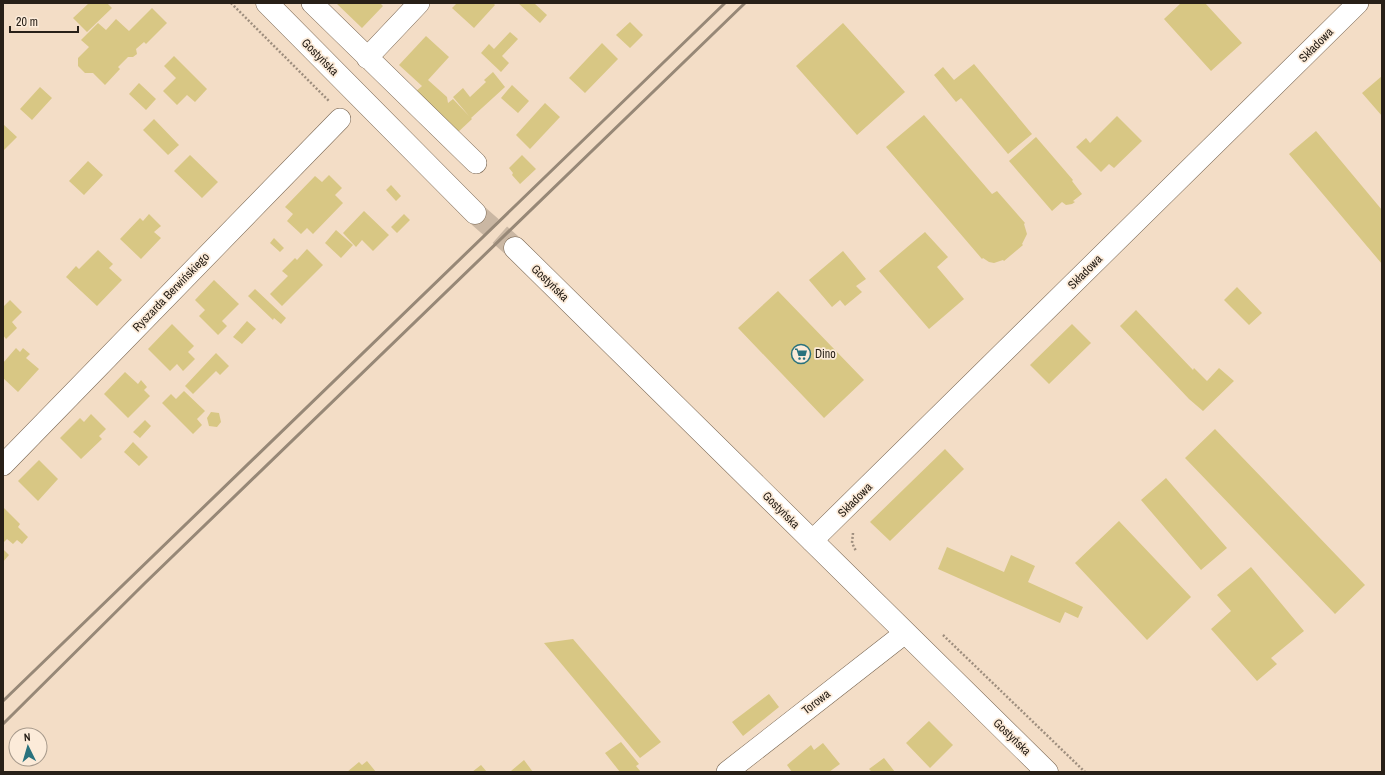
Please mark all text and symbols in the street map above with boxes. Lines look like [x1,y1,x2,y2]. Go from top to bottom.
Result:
scale bar [10,8,78,34]
text: 20 m [16,14,38,30]
street label: Składowa [1295,24,1337,66]
street label: Gostyńska [298,35,342,79]
street label: Ryszarda Berwińskiego [129,249,213,335]
street label: Składowa [1064,251,1106,293]
street label: Gostyńska [528,261,573,305]
supermarket icon: Dino [790,343,812,365]
place label: Dino [815,346,836,362]
street label: Składowa [834,479,876,521]
street label: Gostyńska [759,488,803,532]
street label: Torowa [799,686,834,718]
street label: Gostyńska [990,715,1035,759]
north arrow [8,727,48,767]
text: N [23,730,31,744]

